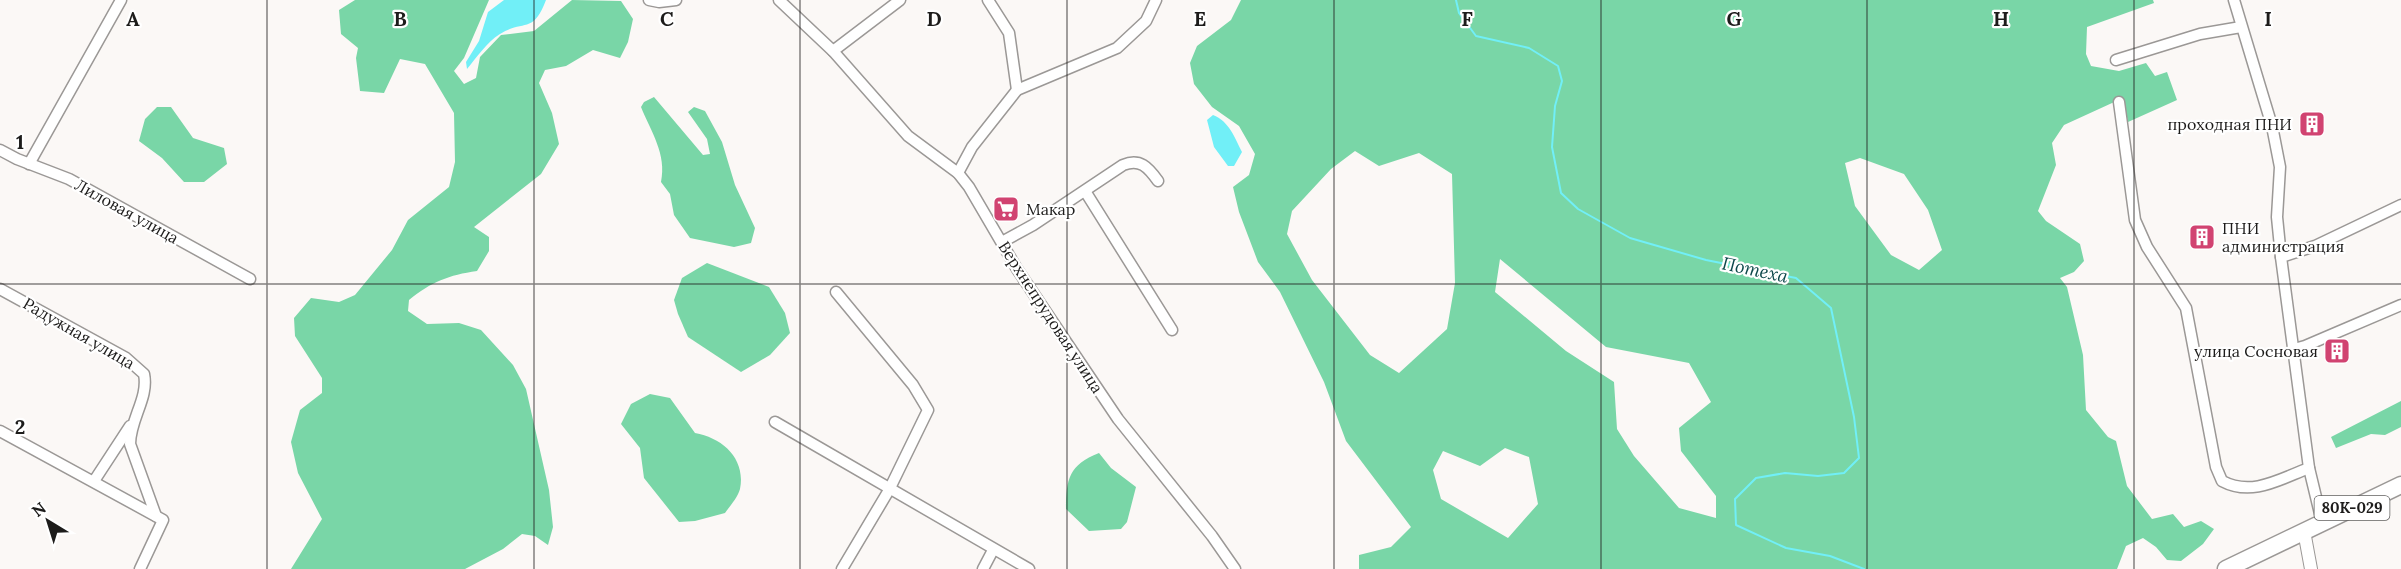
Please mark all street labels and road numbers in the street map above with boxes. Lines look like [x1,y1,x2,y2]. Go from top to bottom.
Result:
street label: Лиловая улица [72,174,182,248]
street label: Верхнепрудовая улица [994,237,1108,397]
street label: Радужная улица [20,293,138,373]
road number: 80К-029 [2314,496,2390,520]

